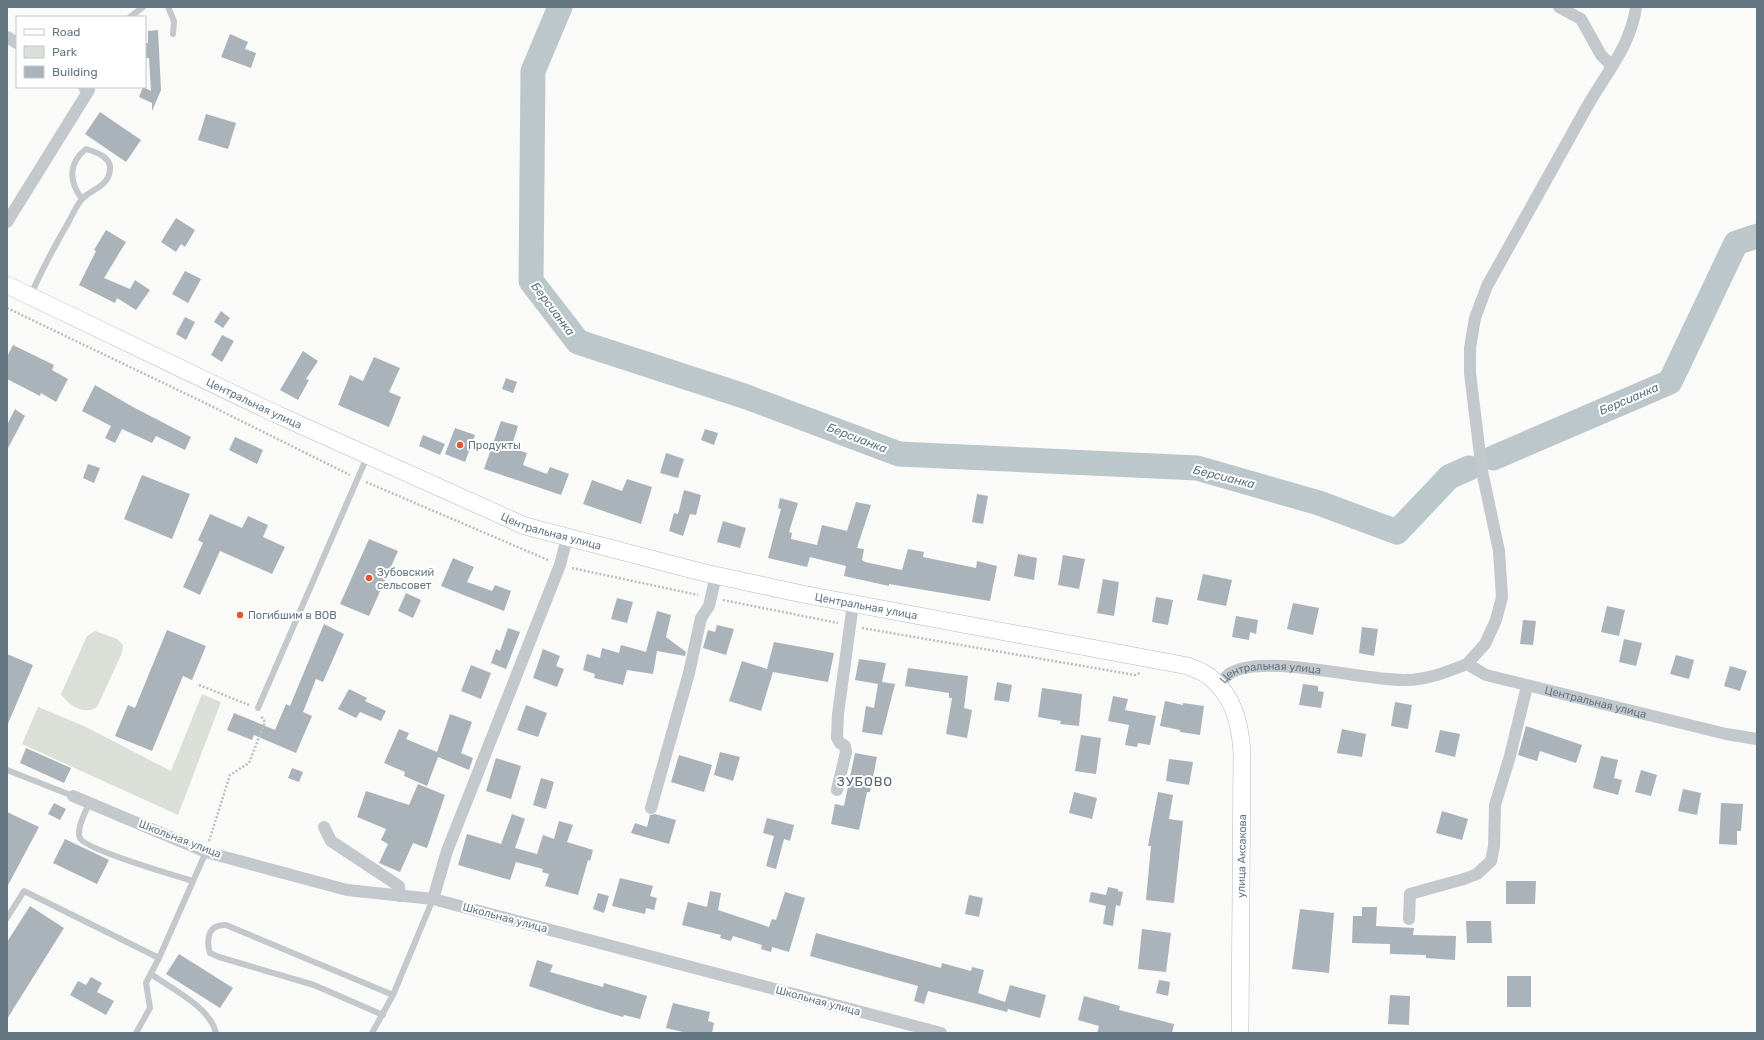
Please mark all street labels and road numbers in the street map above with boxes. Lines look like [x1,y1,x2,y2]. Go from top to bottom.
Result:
street label: Центральная улица [204,375,304,431]
street label: Центральная улица [499,510,603,552]
street label: Центральная улица [814,590,919,622]
street label: Центральная улица [1217,659,1322,686]
street label: Центральная улица [1543,683,1648,721]
street label: улица Аксакова [1235,814,1249,898]
street label: Школьная улица [137,817,223,861]
street label: Школьная улица [461,900,549,936]
street label: Школьная улица [774,983,862,1019]

